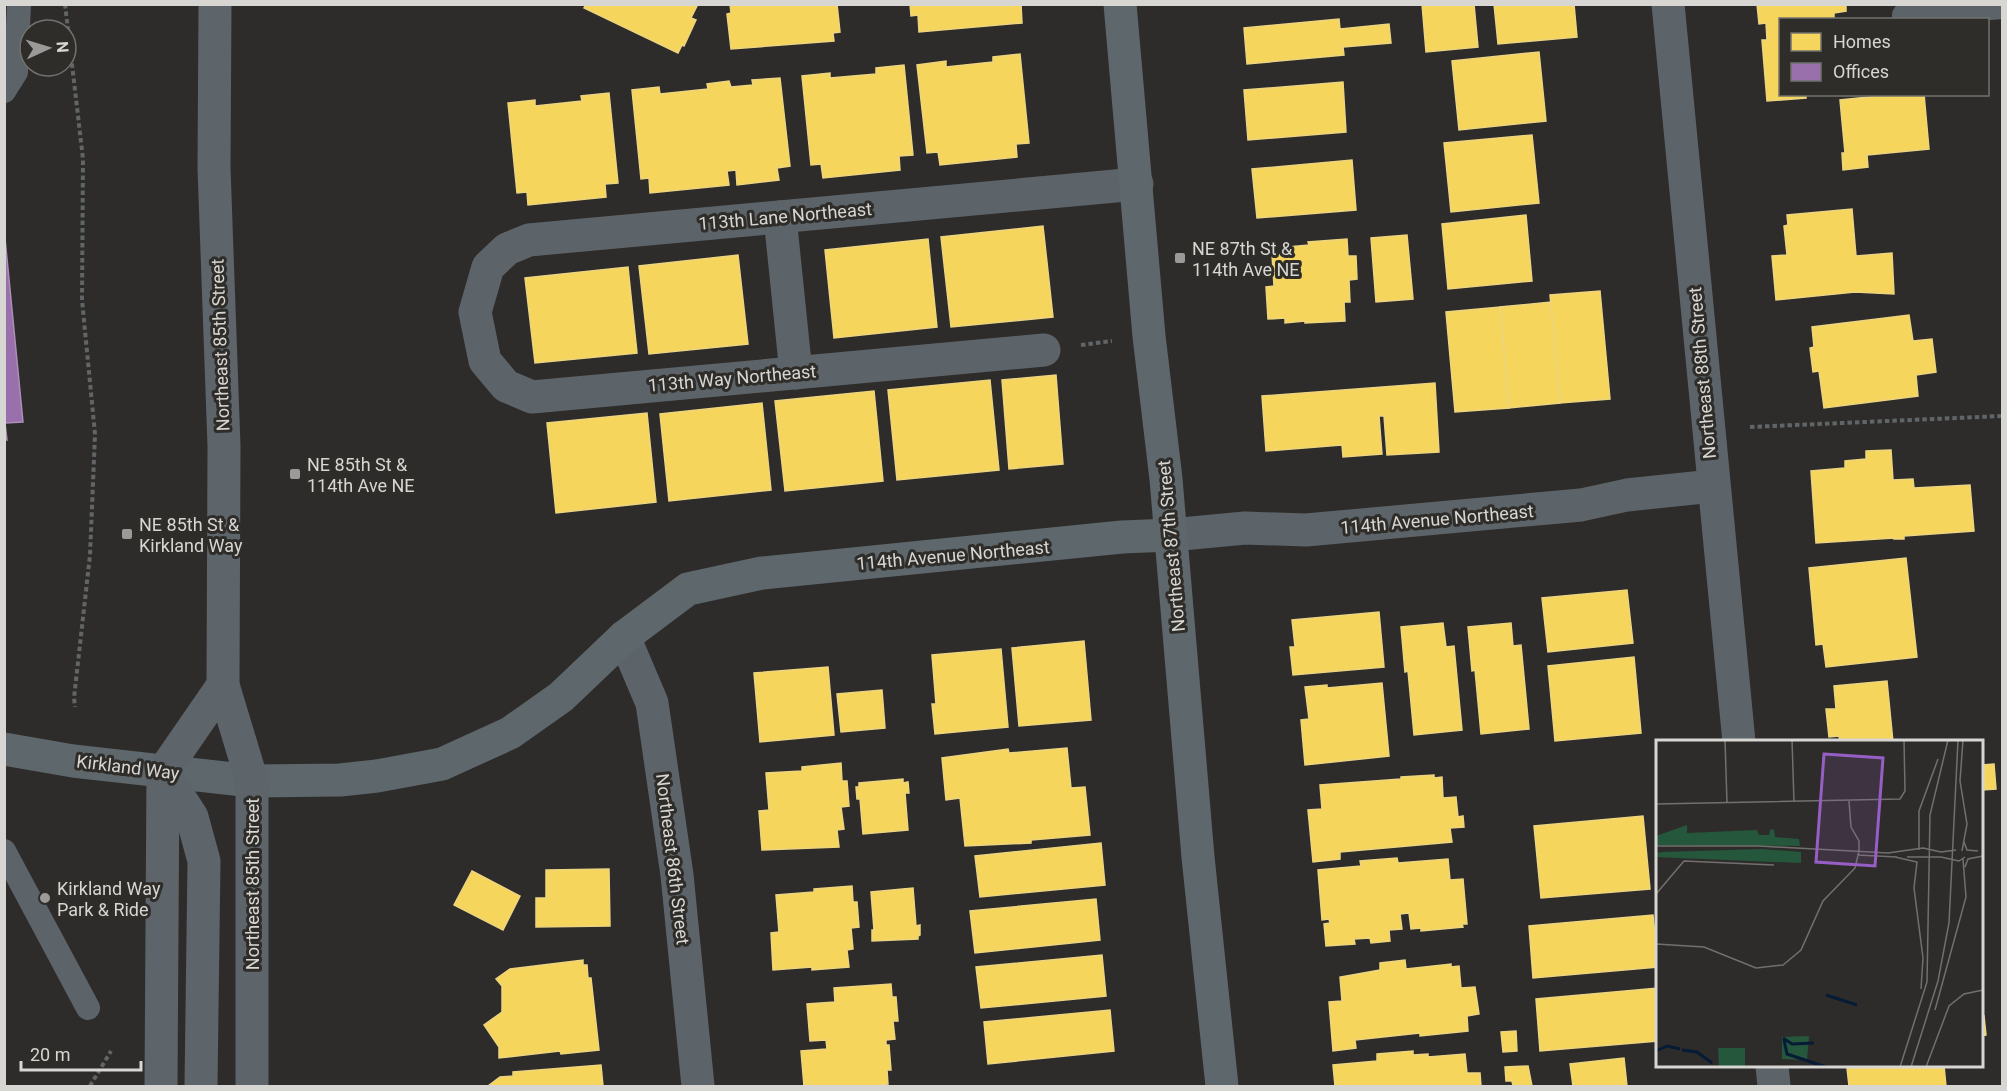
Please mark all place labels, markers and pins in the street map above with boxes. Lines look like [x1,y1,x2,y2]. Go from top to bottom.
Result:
place label: NE 87th St & 114th Ave NE [1192,238,1300,280]
marker: NE 87th St & 114th Ave NE [1173,251,1187,265]
place label: NE 85th St & 114th Ave NE [307,454,415,496]
marker: NE 85th St & 114th Ave NE [288,467,302,481]
place label: NE 85th St & Kirkland Way [139,514,243,556]
marker: NE 85th St & Kirkland Way [120,527,134,541]
place label: Kirkland Way Park & Ride [57,878,161,920]
marker: Kirkland Way Park & Ride [38,891,52,905]

